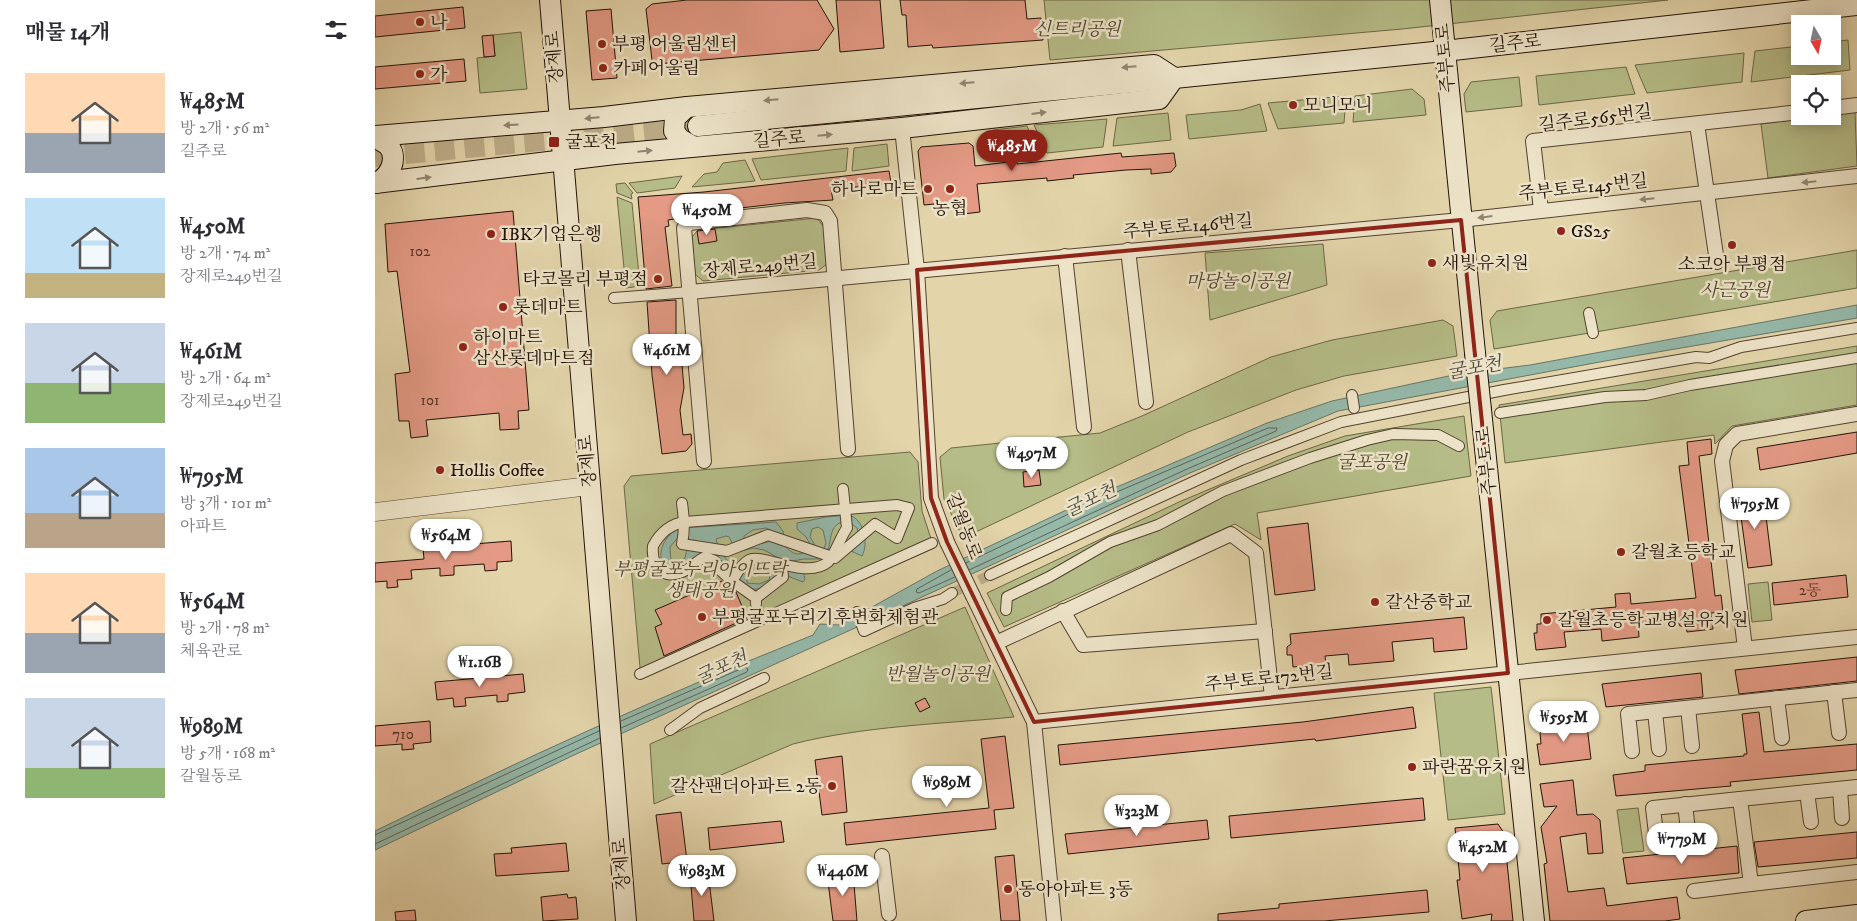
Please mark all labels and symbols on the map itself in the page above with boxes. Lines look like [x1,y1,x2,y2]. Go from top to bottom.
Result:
place label: 나 [430,12,448,34]
north arrow [1791,15,1841,65]
marker: 나 [414,16,426,28]
park label: 신트리공원 [1034,19,1122,41]
street label: 주부토로 [1432,22,1460,94]
street label: 장제로 [542,30,568,84]
street label: 길주로 [1488,30,1542,58]
place label: 부평 어울림센터 [612,34,738,56]
marker: 부평 어울림센터 [596,38,608,50]
place label: 카페어울림 [613,58,700,80]
marker: 카페어울림 [597,62,609,74]
place label: 가 [430,64,448,86]
one-way arrow [1121,64,1137,72]
marker: 가 [414,68,426,80]
one-way arrow [959,79,975,87]
place label: 모니모니 [1303,95,1373,117]
one-way arrow [762,96,778,104]
marker: 모니모니 [1287,99,1299,111]
street label: 길주로565번길 [1537,101,1653,137]
one-way arrow [1031,109,1047,117]
one-way arrow [583,114,599,122]
one-way arrow [503,122,519,130]
street label: 길주로 [752,127,806,153]
one-way arrow [817,130,833,138]
pin: ₩485M [977,130,1047,172]
place label: 굴포천 [565,132,617,154]
marker: 굴포천 [547,135,561,149]
one-way arrow [638,147,654,155]
street label: 주부토로145번길 [1517,170,1649,206]
one-way arrow [416,174,432,182]
one-way arrow [1800,178,1816,186]
place label: 하나로마트 [831,179,919,201]
marker: 하나로마트 [922,183,934,195]
marker: 농협 [944,183,956,195]
pin: ₩450M [672,194,742,236]
one-way arrow [1639,195,1655,203]
place label: 농협 [933,198,967,220]
street label: 주부토로146번길 [1122,210,1254,244]
one-way arrow [1477,213,1493,221]
place label: GS25 [1571,221,1611,243]
place label: IBK기업은행 [501,224,602,246]
marker: GS25 [1555,225,1567,237]
marker: IBK기업은행 [485,228,497,240]
marker: 소코아 부평점 [1726,239,1738,251]
house number: 102 [410,242,431,261]
street label: 장제로249번길 [702,251,818,283]
place label: 새빛유치원 [1442,253,1529,275]
place label: 소코아 부평점 [1678,254,1786,276]
marker: 새빛유치원 [1426,257,1438,269]
place label: 타코몰리 부평점 [522,269,648,291]
park label: 마당놀이공원 [1186,271,1292,293]
marker: 타코몰리 부평점 [652,273,664,285]
park label: 사근공원 [1700,280,1771,302]
place label: 롯데마트 [513,297,583,319]
marker: 롯데마트 [497,301,509,313]
place label: 하이마트 삼산롯데마트점 [473,327,595,370]
pin: ₩461M [632,334,702,376]
marker: 하이마트 삼산롯데마트점 [457,341,469,353]
water label: 굴포천 [1445,352,1505,385]
house number: 101 [421,391,439,410]
street label: 주부토로 [1472,425,1502,497]
street label: 장제로 [575,434,601,488]
pin: ₩497M [997,436,1067,479]
park label: 굴포공원 [1337,452,1408,474]
place label: Hollis Coffee [450,460,545,482]
marker: Hollis Coffee [434,464,446,476]
water label: 굴포천 [1061,478,1122,522]
pin: ₩795M [1720,488,1790,530]
street label: 갈월동로 [940,490,986,563]
pin: ₩564M [411,518,481,561]
place label: 갈월초등학교 [1631,542,1736,564]
marker: 갈월초등학교 [1615,546,1627,558]
park label: 부평굴포누리아이뜨락 생태공원 [613,559,790,602]
house number: 2동 [1799,581,1821,600]
place label: 갈산중학교 [1385,592,1473,614]
marker: 갈산중학교 [1369,596,1381,608]
place label: 부평굴포누리기후변화체험관 [712,607,939,629]
place label: 갈월초등학교병설유치원 [1557,610,1748,632]
marker: 부평굴포누리기후변화체험관 [696,611,708,623]
marker: 갈월초등학교병설유치원 [1541,614,1553,626]
pin: ₩1.16B [439,646,521,688]
water label: 굴포천 [692,646,753,690]
street label: 주부토로172번길 [1204,661,1335,697]
park label: 반월놀이공원 [886,664,992,686]
pin: ₩595M [1529,700,1599,743]
house number: 710 [392,725,414,744]
place label: 파란꿈유치원 [1422,757,1526,779]
marker: 파란꿈유치원 [1406,761,1418,773]
pin: ₩989M [912,766,982,808]
place label: 갈산팬더아파트 2동 [670,776,822,798]
marker: 갈산팬더아파트 2동 [826,780,838,792]
pin: ₩323M [1102,794,1172,837]
pin: ₩779M [1647,822,1717,865]
pin: ₩452M [1448,830,1518,873]
street label: 장제로 [609,837,635,891]
pin: ₩983M [667,854,737,897]
pin: ₩446M [808,854,878,897]
place label: 동아아파트 3동 [1018,879,1133,901]
marker: 동아아파트 3동 [1002,883,1014,895]

